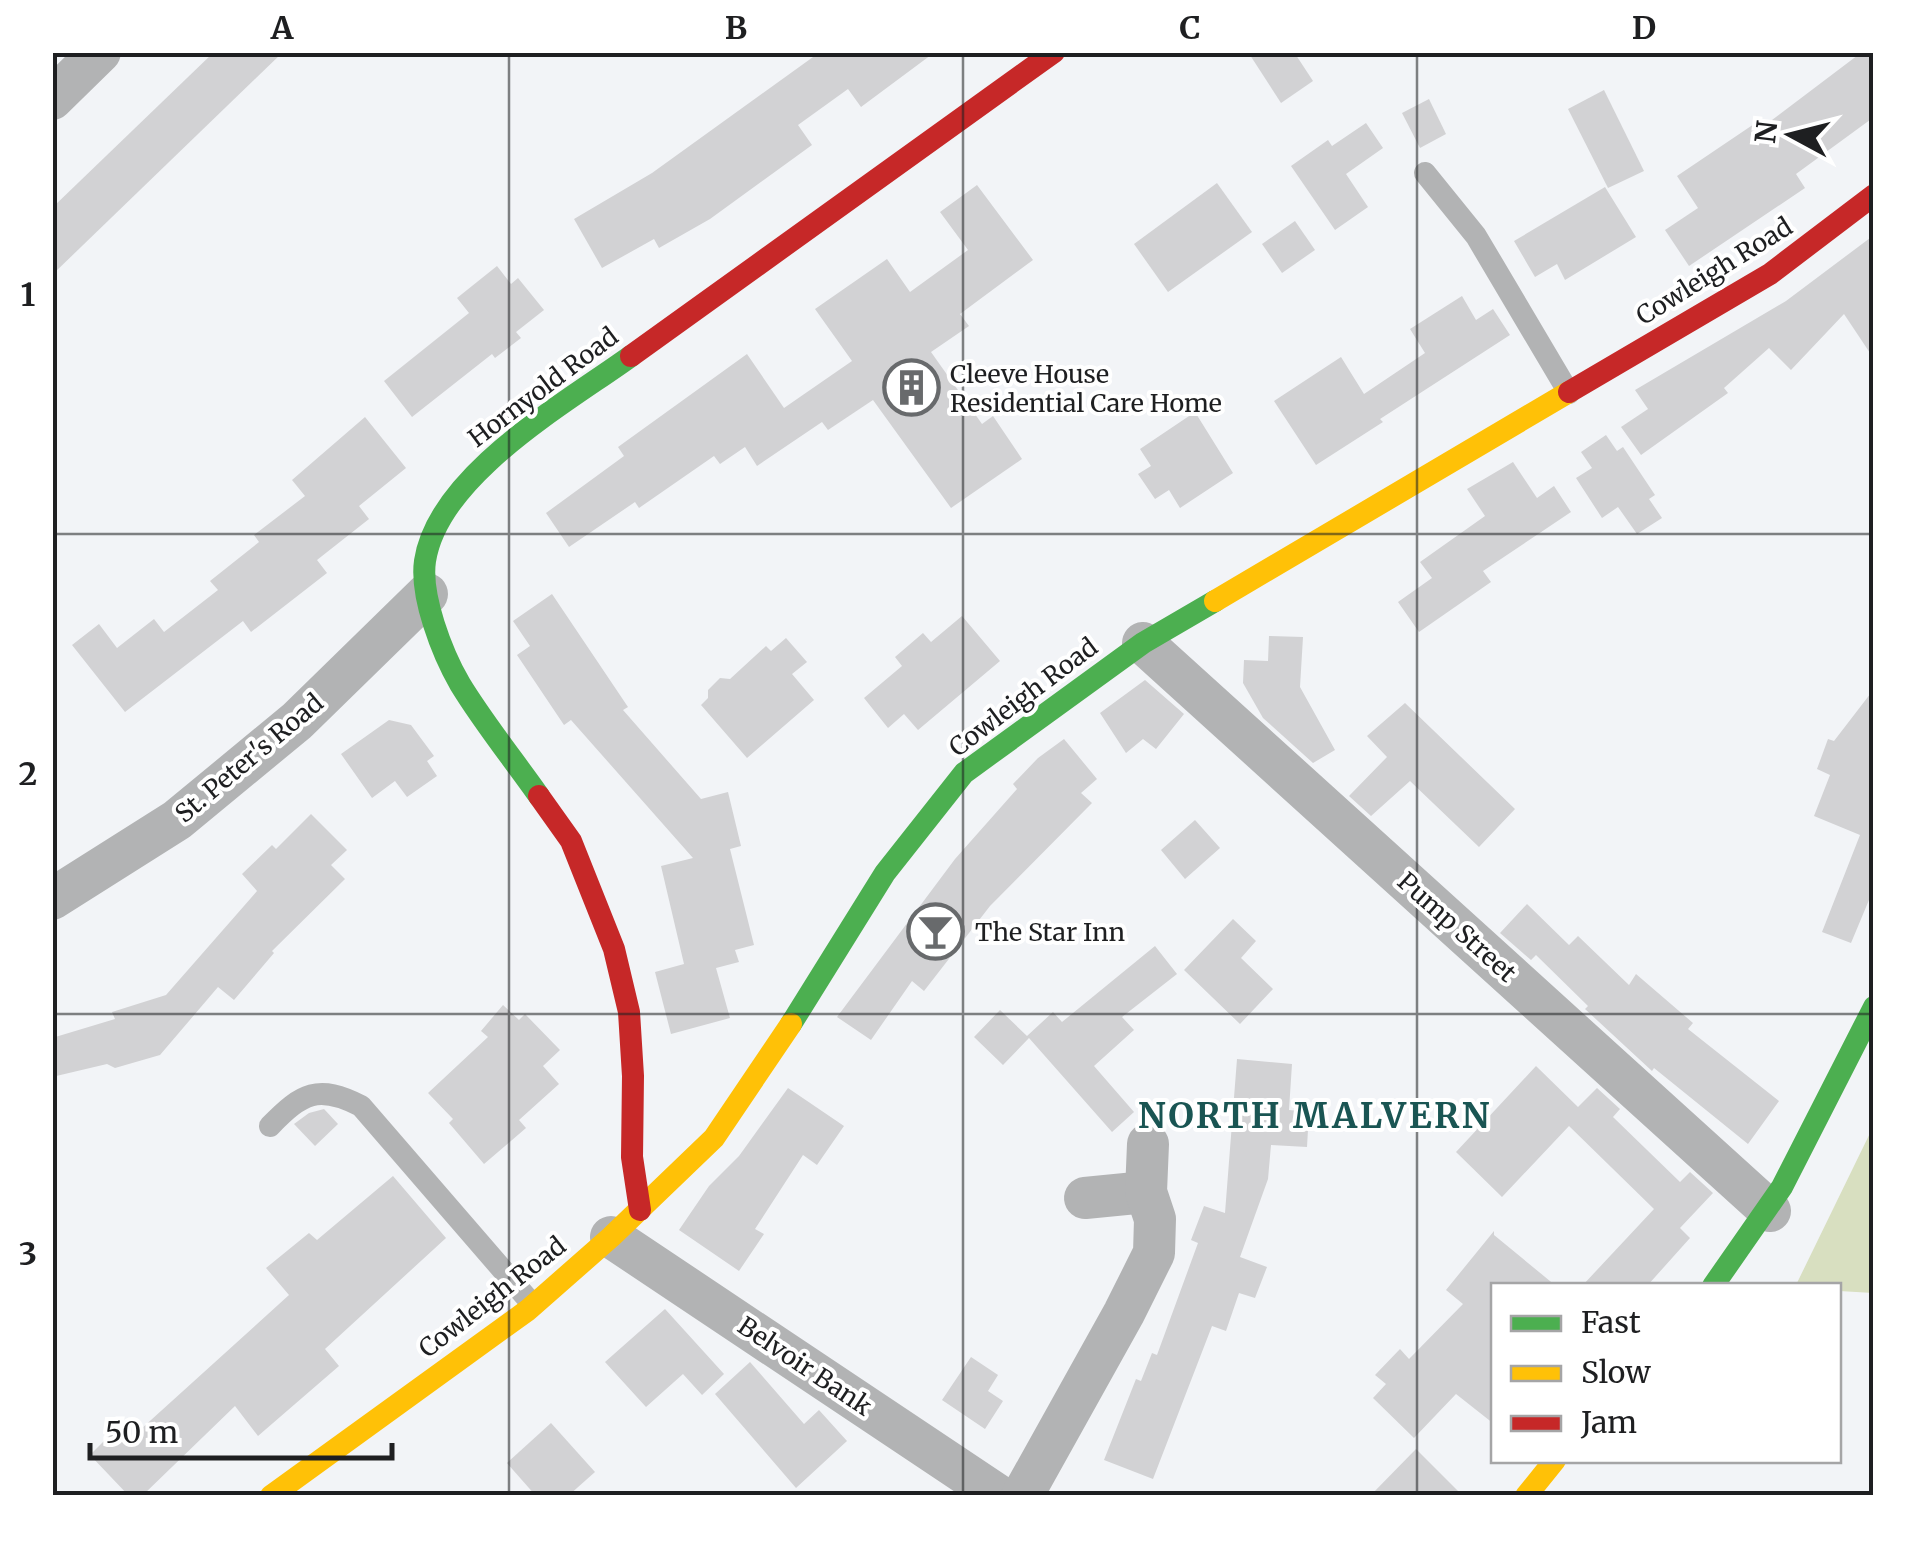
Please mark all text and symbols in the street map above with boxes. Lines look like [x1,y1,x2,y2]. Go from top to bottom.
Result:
text: A [270,8,295,48]
text: B [725,8,747,48]
text: C [1179,8,1201,48]
text: D [1632,8,1656,48]
north arrow [1741,85,1841,185]
text: N [1747,119,1785,145]
street label: Cowleigh Road [1630,210,1798,332]
text: 1 [21,275,36,315]
street label: Hornyold Road [462,320,624,454]
building icon: Cleeve House Residential Care Home [881,358,941,418]
place label: Cleeve House Residential Care Home [950,358,1222,419]
street label: Cowleigh Road [942,631,1104,763]
street label: St. Peter's Road [168,687,330,829]
text: 2 [19,754,37,794]
street label: Pump Street [1391,865,1523,989]
bar icon: The Star Inn [906,902,966,962]
place label: The Star Inn [975,916,1125,948]
district label: NORTH MALVERN [1138,1094,1492,1138]
street label: Cowleigh Road [412,1230,572,1364]
text: 3 [19,1234,37,1274]
legend [1491,1283,1841,1463]
text: Fast [1581,1303,1641,1341]
street label: Belvoir Bank [732,1310,878,1423]
text: Slow [1581,1353,1651,1391]
scale bar [90,1398,392,1460]
text: Jam [1580,1403,1637,1441]
text: 50 m [105,1413,178,1451]

